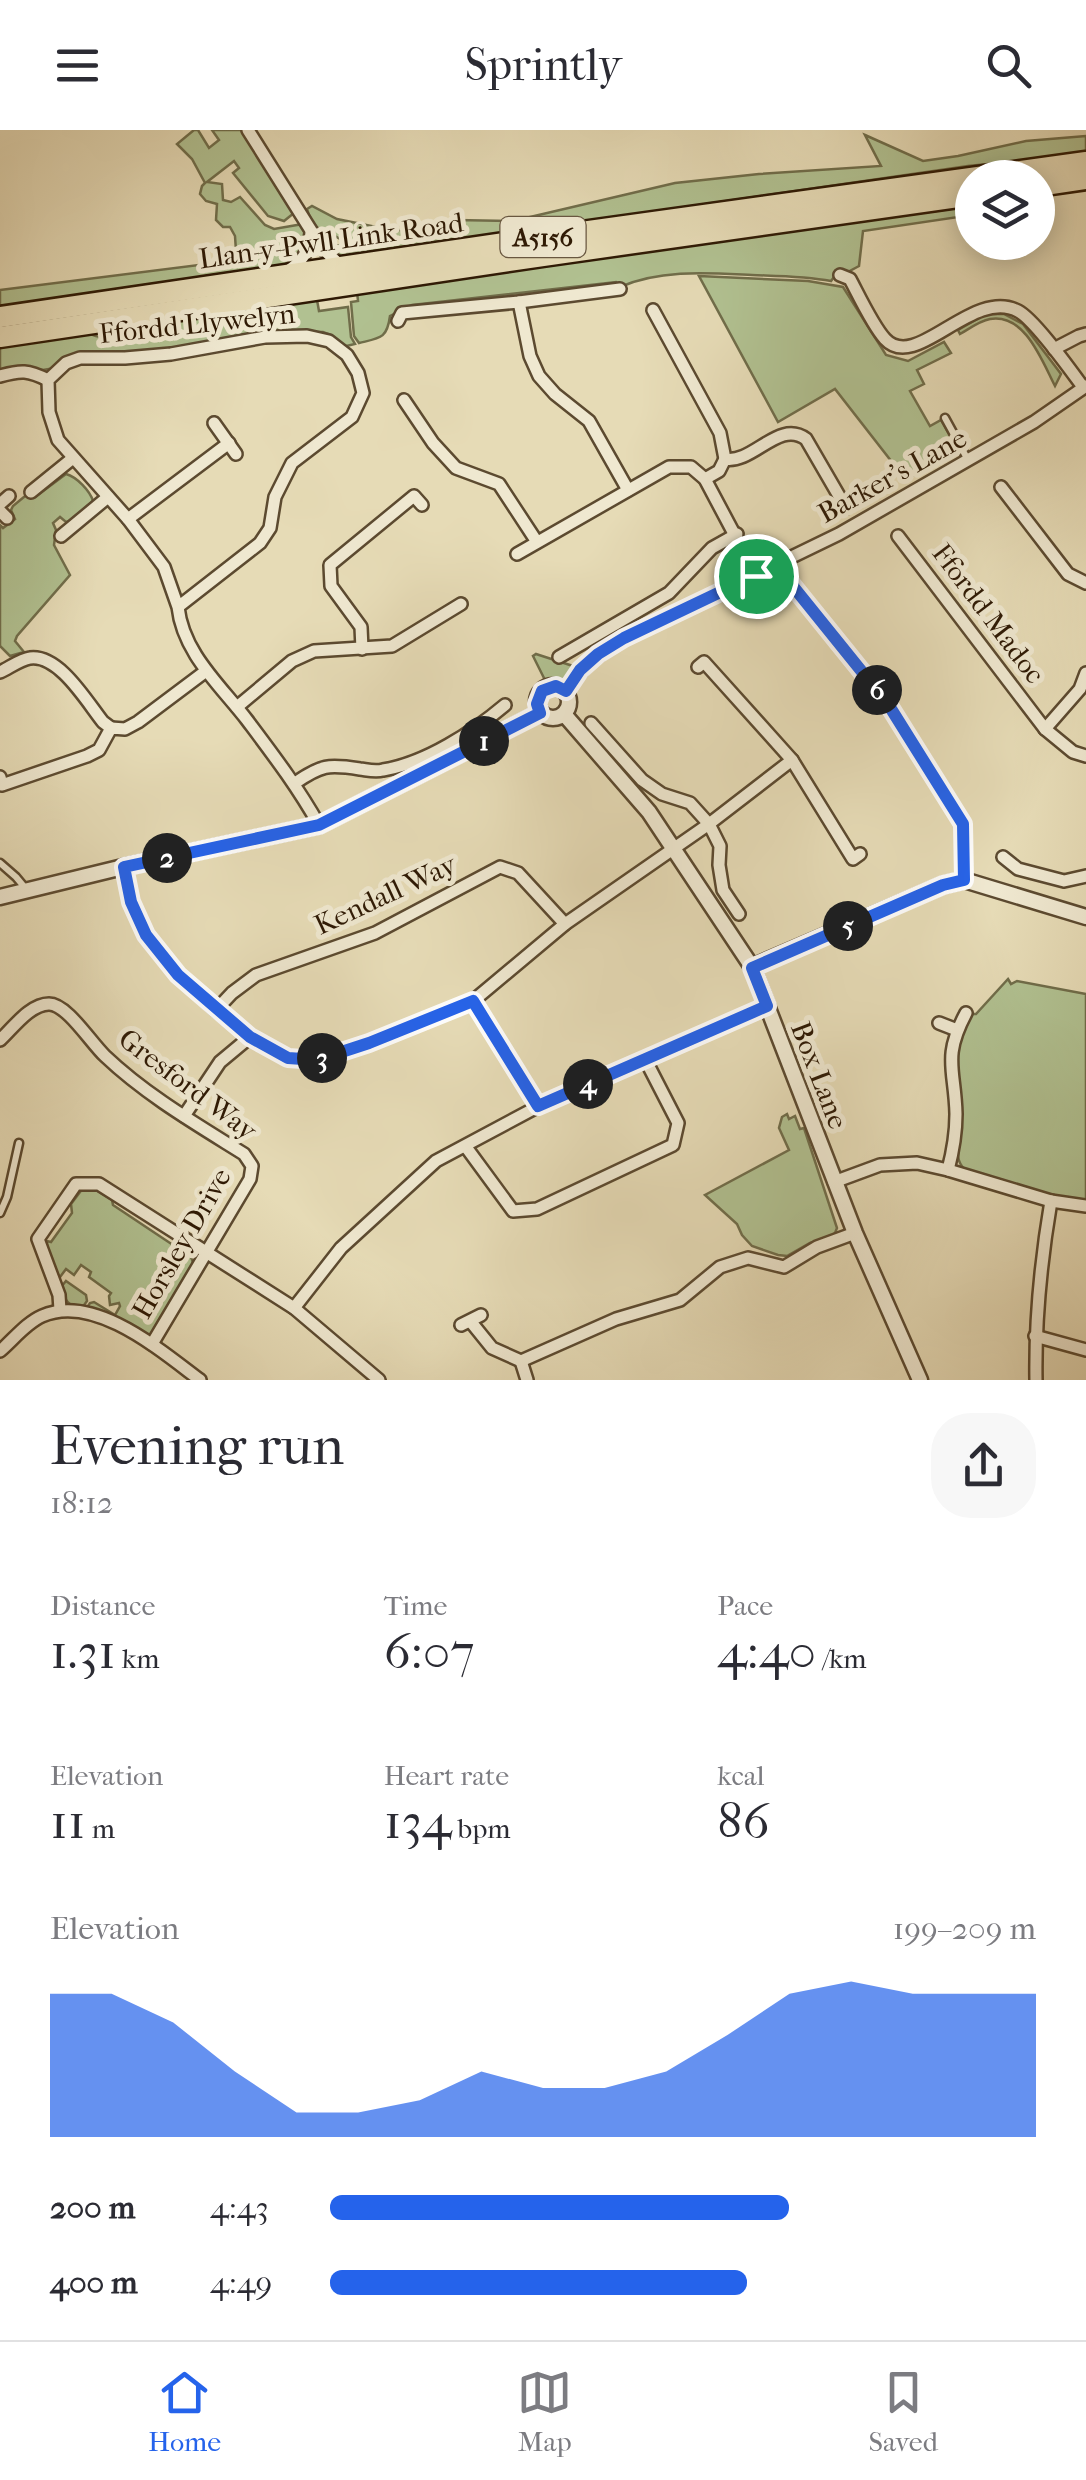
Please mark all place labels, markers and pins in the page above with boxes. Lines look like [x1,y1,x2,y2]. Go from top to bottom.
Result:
pin [714,534,799,619]
pin: 6 [852,665,902,715]
pin: 1 [459,716,509,766]
pin: 2 [142,833,192,883]
pin: 5 [823,901,873,951]
pin: 3 [297,1033,347,1083]
pin: 4 [563,1059,613,1109]

